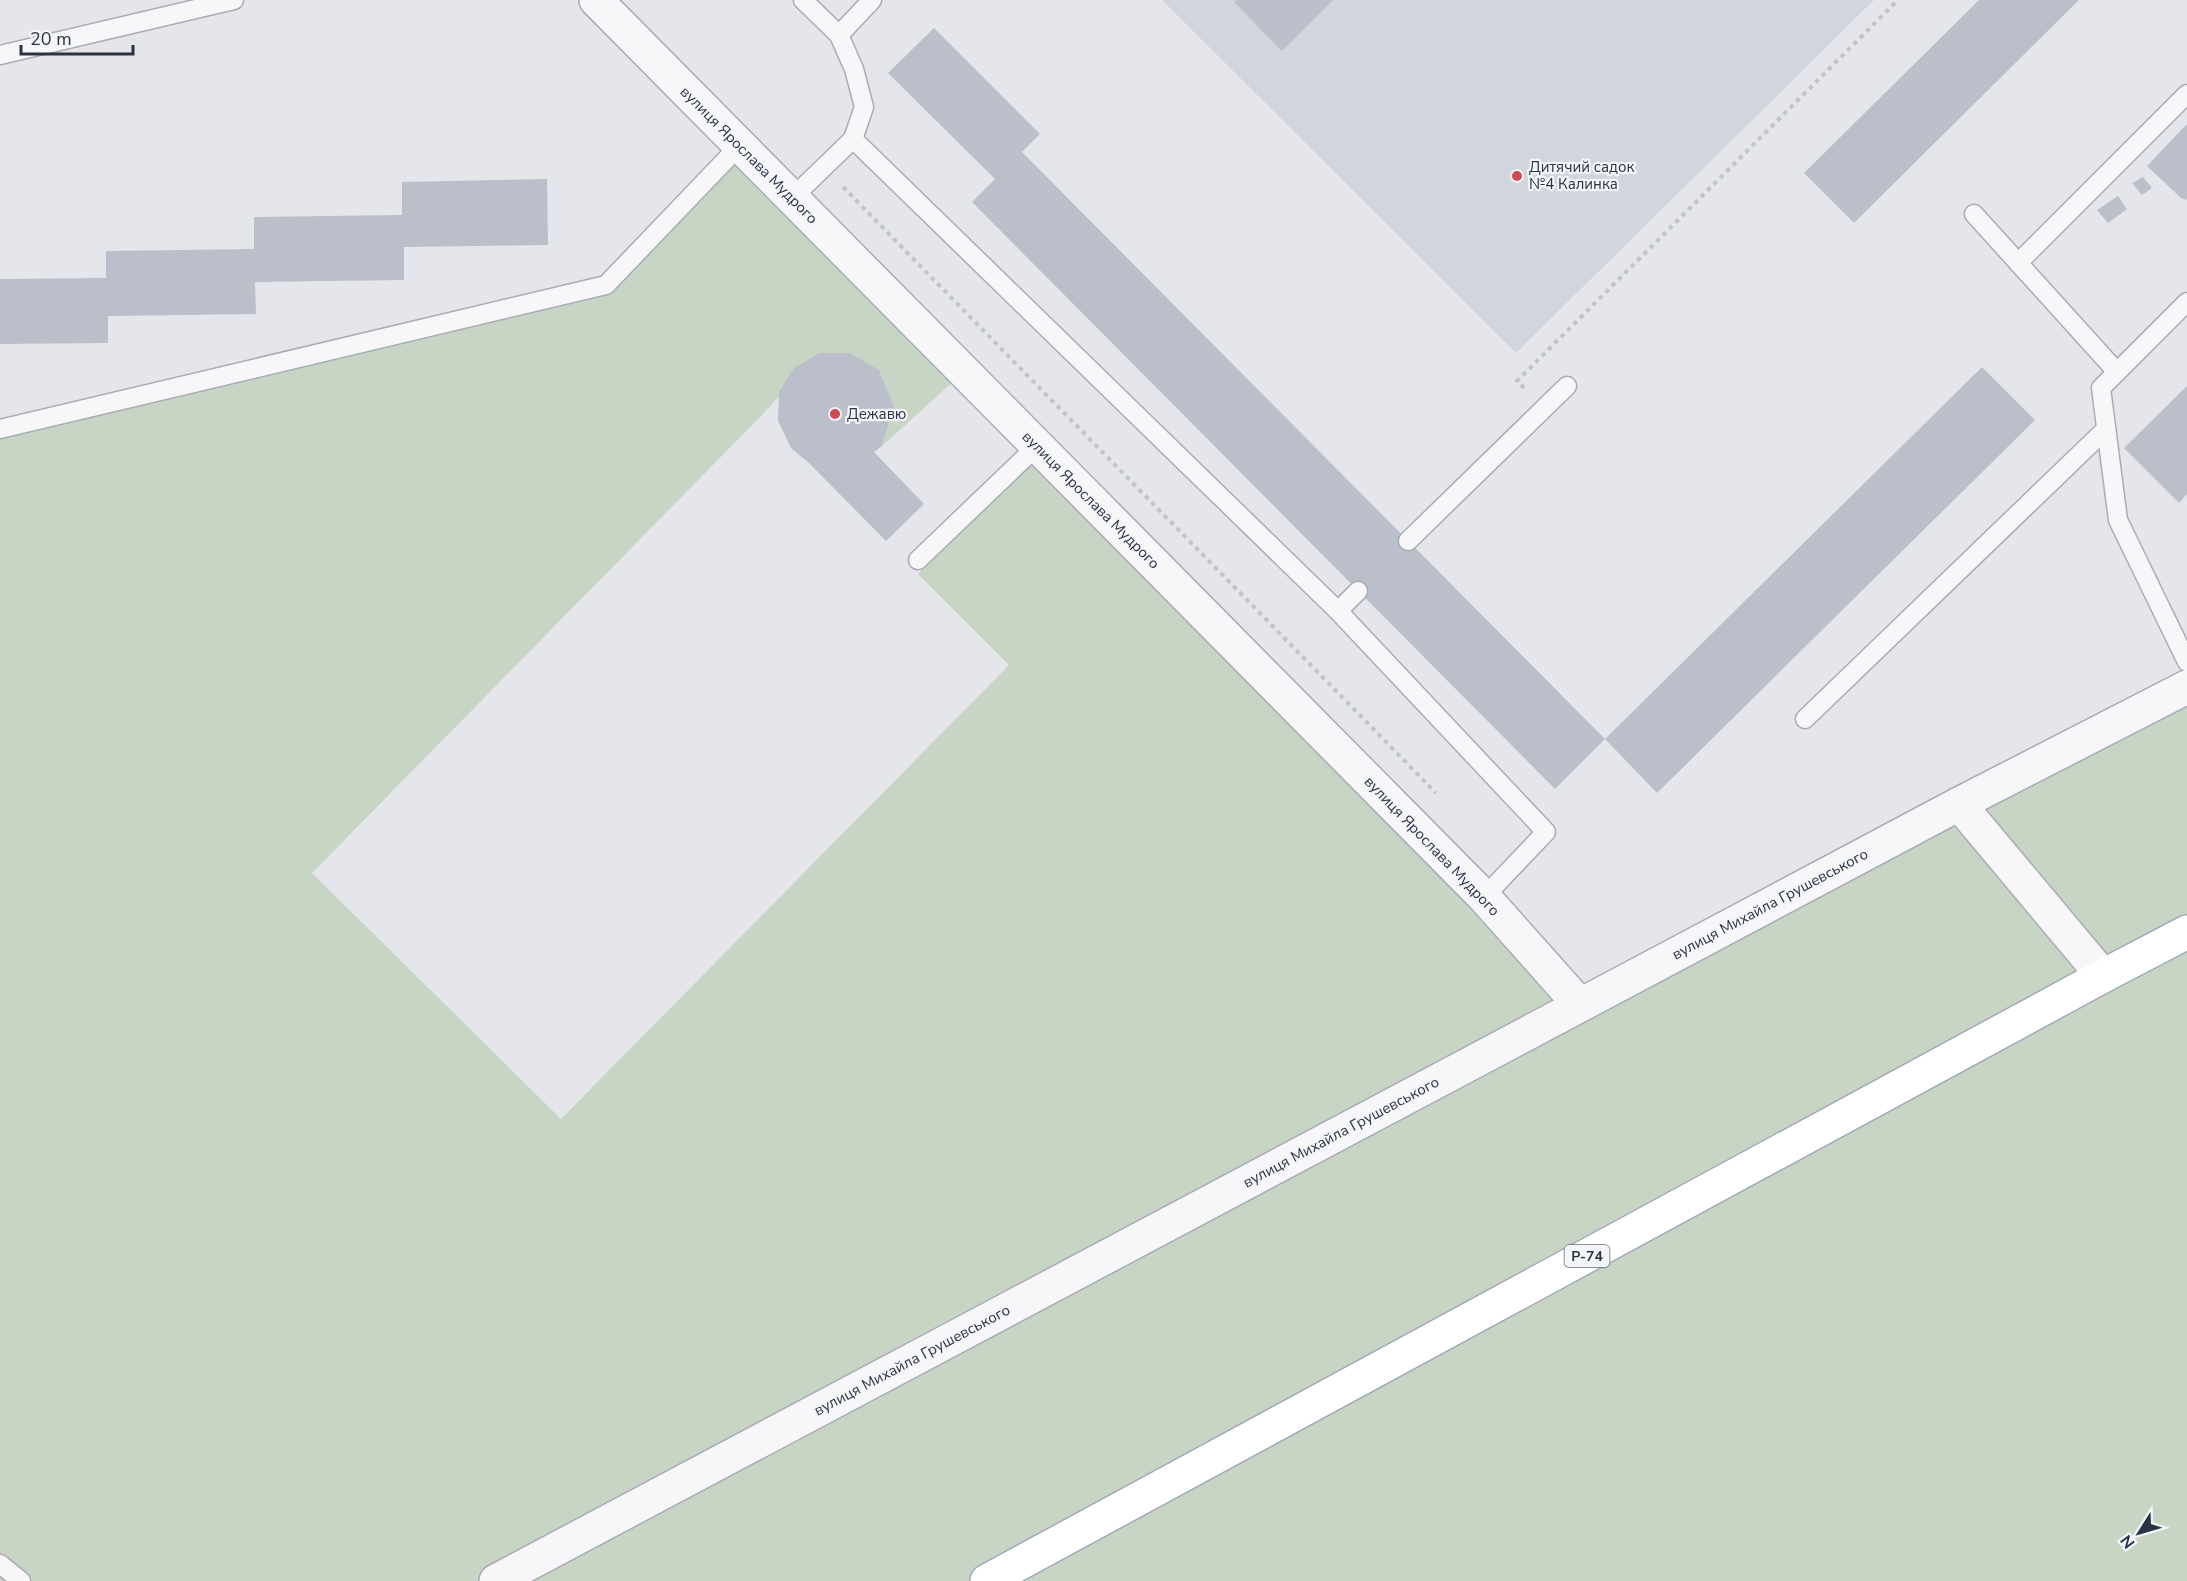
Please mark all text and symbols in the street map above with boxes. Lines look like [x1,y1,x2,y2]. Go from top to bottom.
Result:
scale bar [21,18,134,56]
text: 20 m [30,27,72,51]
street label: вулиця Ярослава Мудрого [676,82,822,228]
place label: Дитячий садок №4 Калинка [1529,157,1634,194]
marker: Дитячий садок №4 Калинка [1510,169,1524,183]
place label: Дежавю [847,404,906,424]
marker: Дежавю [828,407,842,421]
street label: вулиця Ярослава Мудрого [1018,427,1164,573]
street label: вулиця Ярослава Мудрого [1360,772,1504,920]
street label: вулиця Михайла Грушевського [1668,844,1872,964]
street label: вулиця Михайла Грушевського [1239,1072,1443,1192]
road number: Р-74 [1564,1245,1610,1267]
street label: вулиця Михайла Грушевського [810,1300,1014,1420]
north arrow [2109,1503,2169,1563]
text: N [2115,1530,2140,1553]

